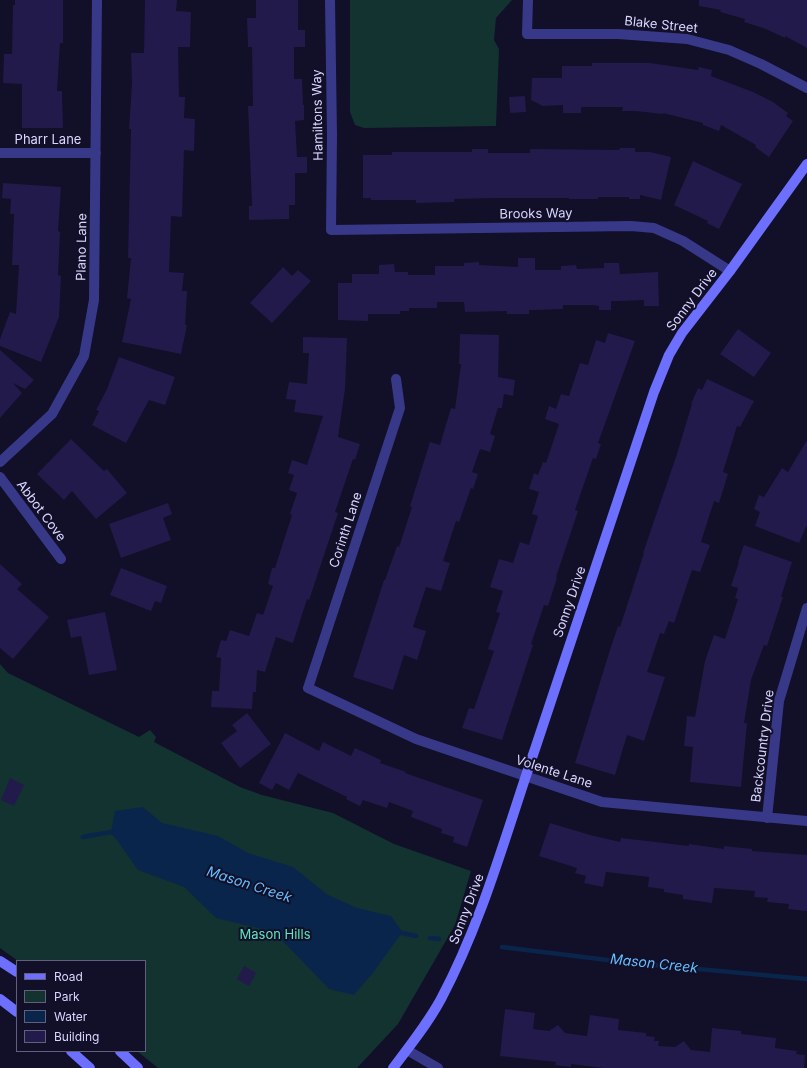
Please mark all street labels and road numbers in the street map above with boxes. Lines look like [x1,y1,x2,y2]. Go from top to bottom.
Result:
street label: Blake Street [624,13,698,37]
street label: Hamiltons Way [309,69,327,161]
street label: Pharr Lane [15,132,81,148]
street label: Brooks Way [499,206,573,222]
street label: Plano Lane [74,213,90,281]
street label: Sonny Drive [663,266,721,334]
street label: Abbot Cove [13,477,69,545]
street label: Corinth Lane [326,490,366,570]
street label: Sonny Drive [550,564,590,640]
street label: Backcountry Drive [748,689,778,803]
street label: Volente Lane [514,752,594,792]
street label: Sonny Drive [446,871,488,947]

